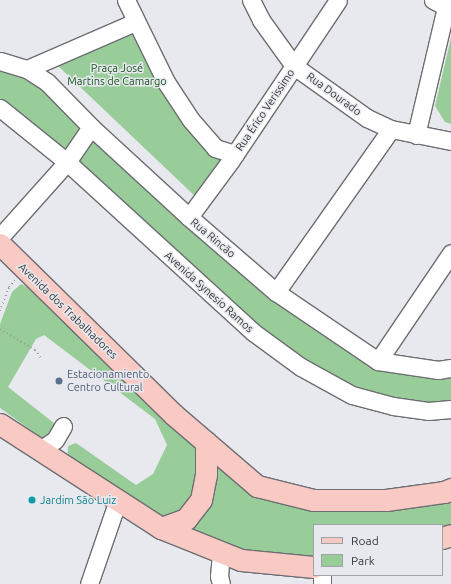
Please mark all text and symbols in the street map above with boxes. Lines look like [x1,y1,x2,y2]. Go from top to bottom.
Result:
park label: Praça José Martins de Camargo [67,62,167,88]
street label: Rua Érico Verissimo [233,67,297,153]
street label: Rua Dourado [304,70,364,118]
street label: Rua Rincão [188,215,238,261]
street label: Avenida Synesio Ramos [162,249,256,335]
street label: Avenida dos Trabalhadores [16,260,120,362]
place label: Estacionamiento Centro Cultural [67,368,149,394]
marker: Estacionamiento Centro Cultural [54,376,64,386]
place label: Jardim São Luiz [40,493,116,507]
marker: Jardim São Luiz [27,495,37,505]
legend [313,524,443,576]
text: Road [351,534,379,547]
text: Park [351,554,375,567]

